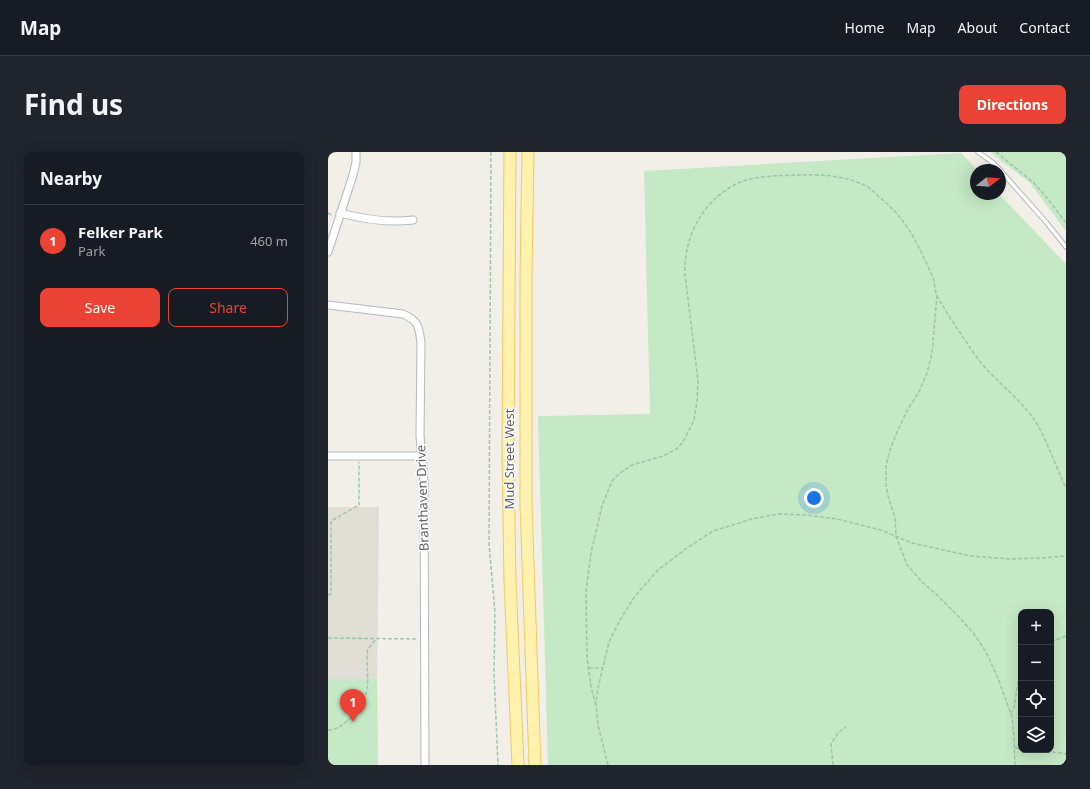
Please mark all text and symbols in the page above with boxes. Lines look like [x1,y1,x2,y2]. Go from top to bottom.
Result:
text: Map [20,15,61,41]
text: Home [845,18,884,37]
text: Map [906,18,936,37]
text: About [958,18,997,37]
text: Contact [1019,18,1070,37]
text: Find us [24,85,123,123]
button: Directions [959,85,1066,124]
north arrow [970,164,1006,200]
text: Nearby [40,167,102,190]
text: Felker Park [78,222,163,242]
text: 1 [49,232,57,250]
text: 460 m [250,232,288,250]
text: Park [78,242,105,260]
button: Save [40,288,160,327]
button: Share [168,288,288,327]
street label: Mud Street West [500,408,518,509]
street label: Branthaven Drive [411,445,433,551]
your location [804,488,824,508]
map controls [1018,609,1054,753]
button: + [1018,609,1054,645]
button: − [1018,645,1054,681]
button: locate [1018,681,1054,717]
pin: 1 [340,689,366,722]
button: layers [1018,717,1054,753]

